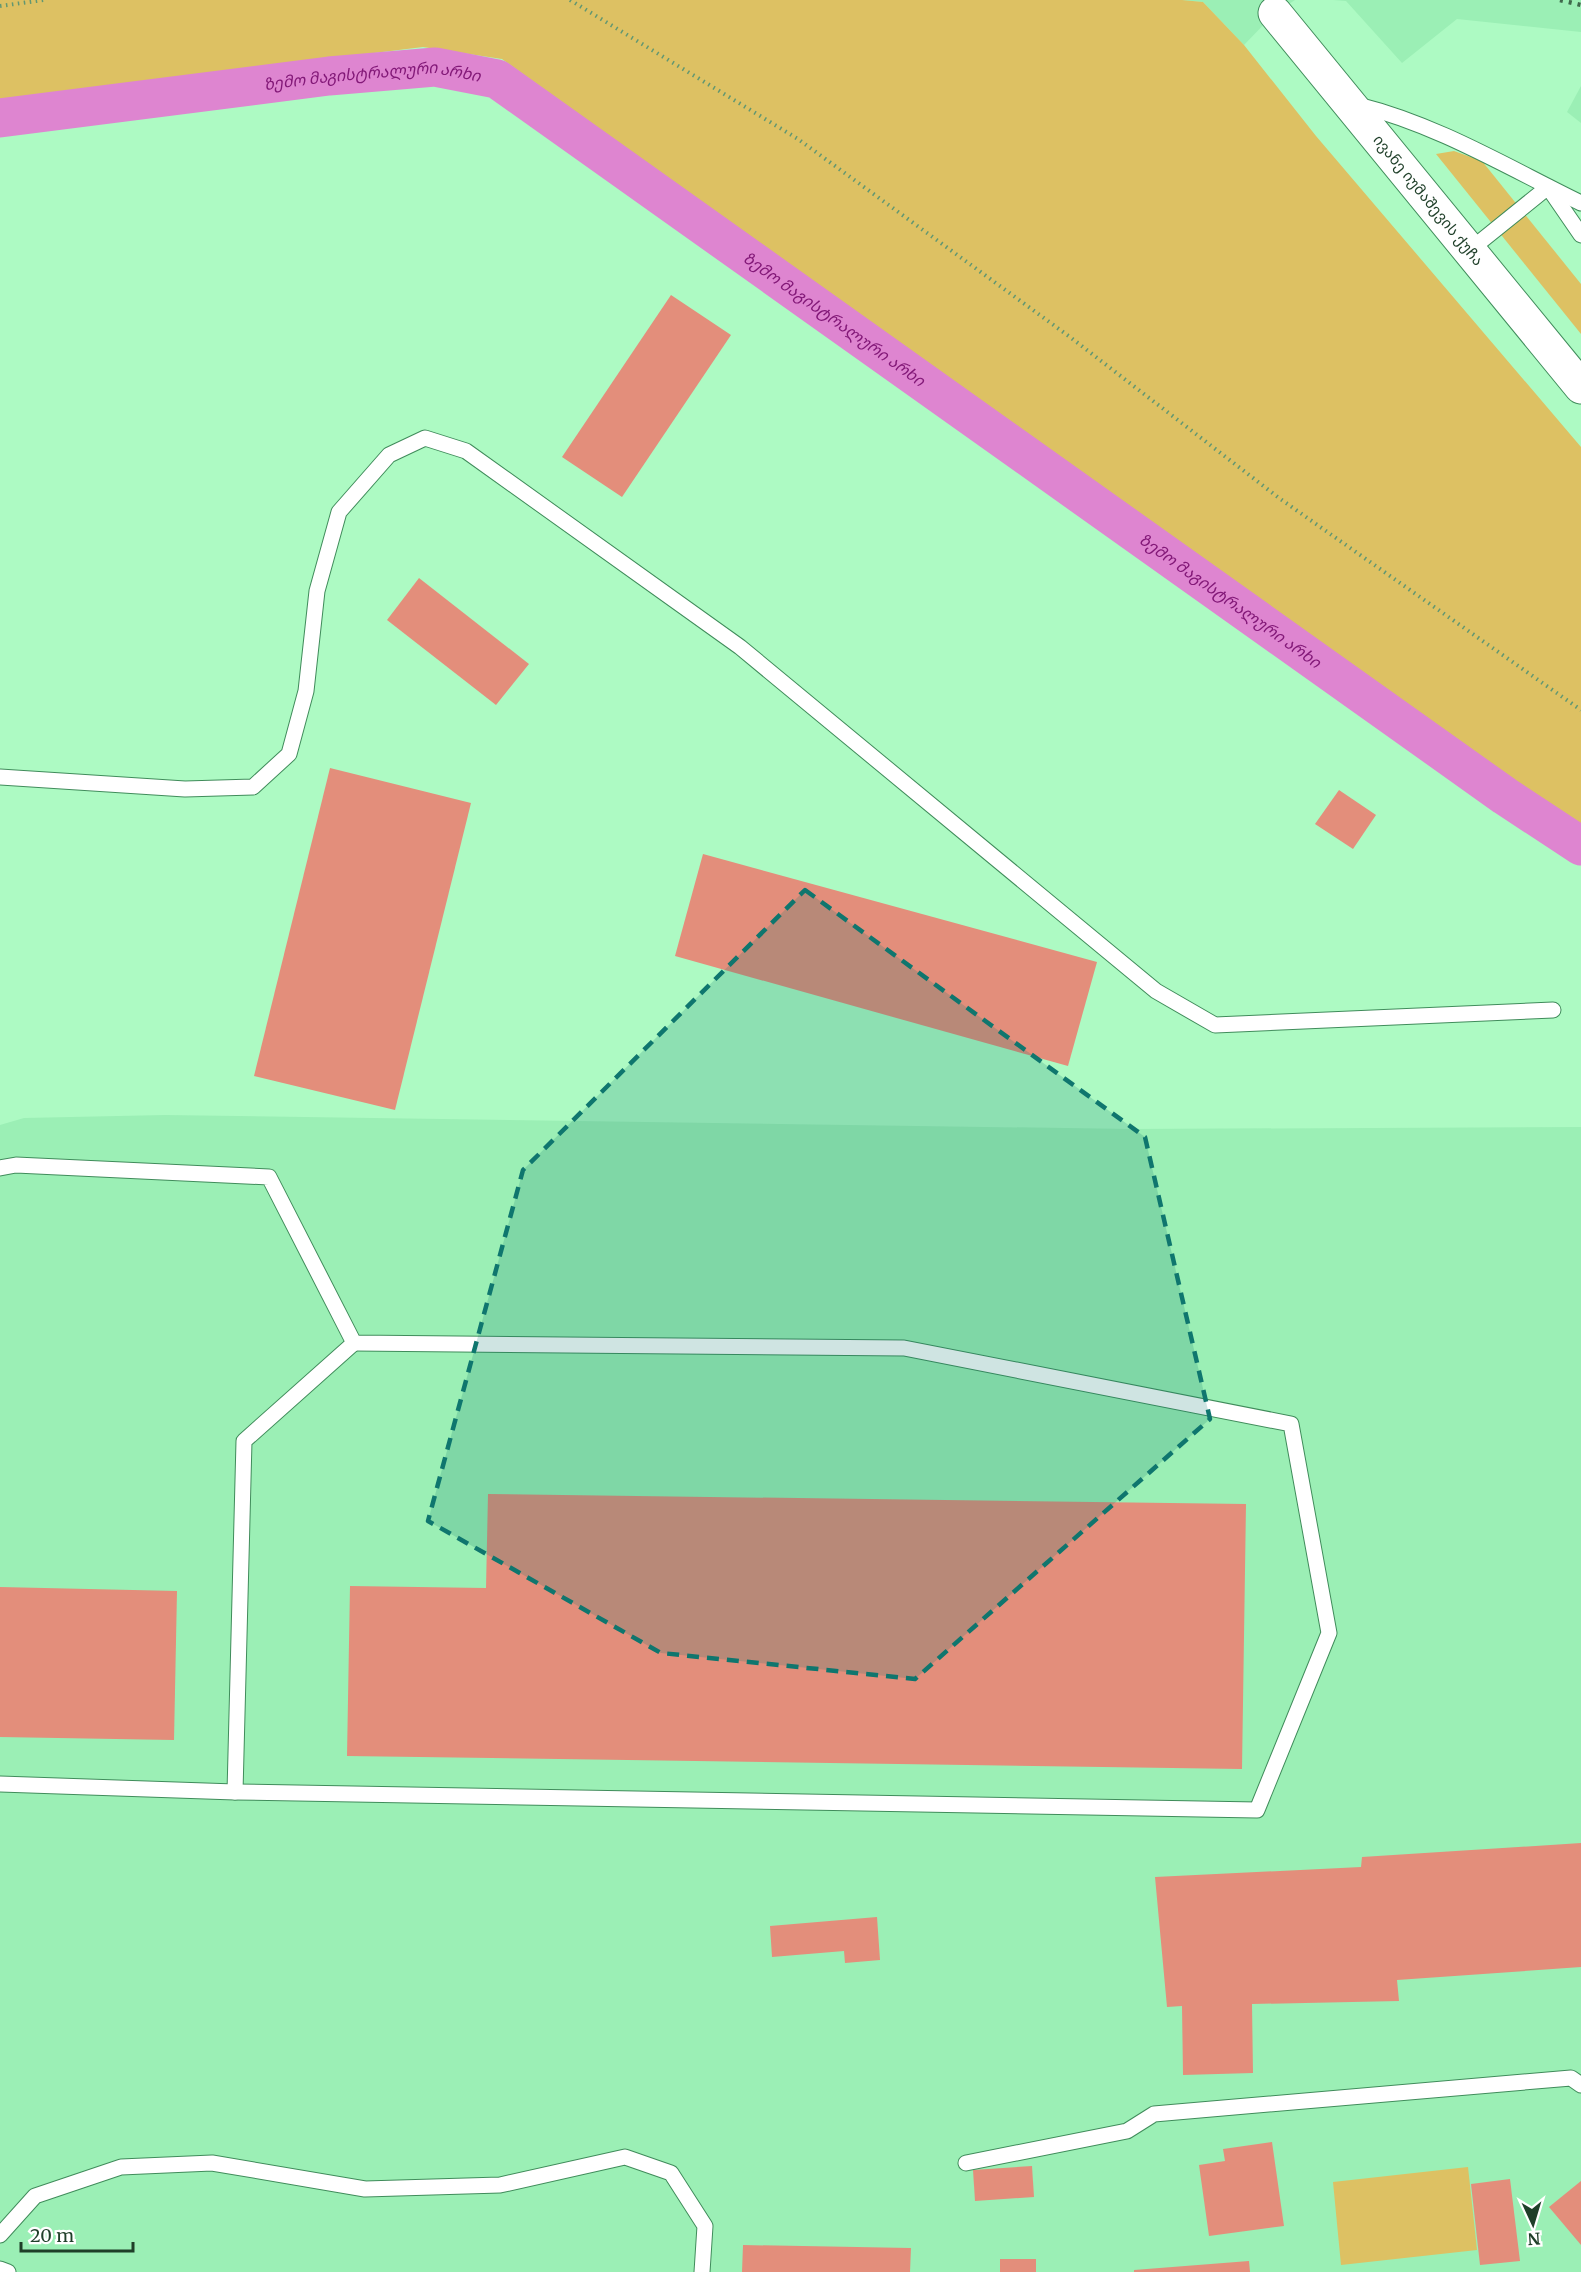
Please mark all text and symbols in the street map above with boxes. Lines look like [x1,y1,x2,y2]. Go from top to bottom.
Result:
water label: ზემო მაგისტრალური არხი [262,57,483,94]
street label: ივანე იუმაშევის ქუჩა [1369,131,1488,269]
water label: ზემო მაგისტრალური არხი [739,247,930,391]
water label: ზემო მაგისტრალური არხი [1135,529,1326,672]
north arrow [1503,2194,1563,2254]
scale bar [21,2215,134,2253]
text: 20 m [30,2224,74,2247]
text: N [1527,2229,1541,2249]

